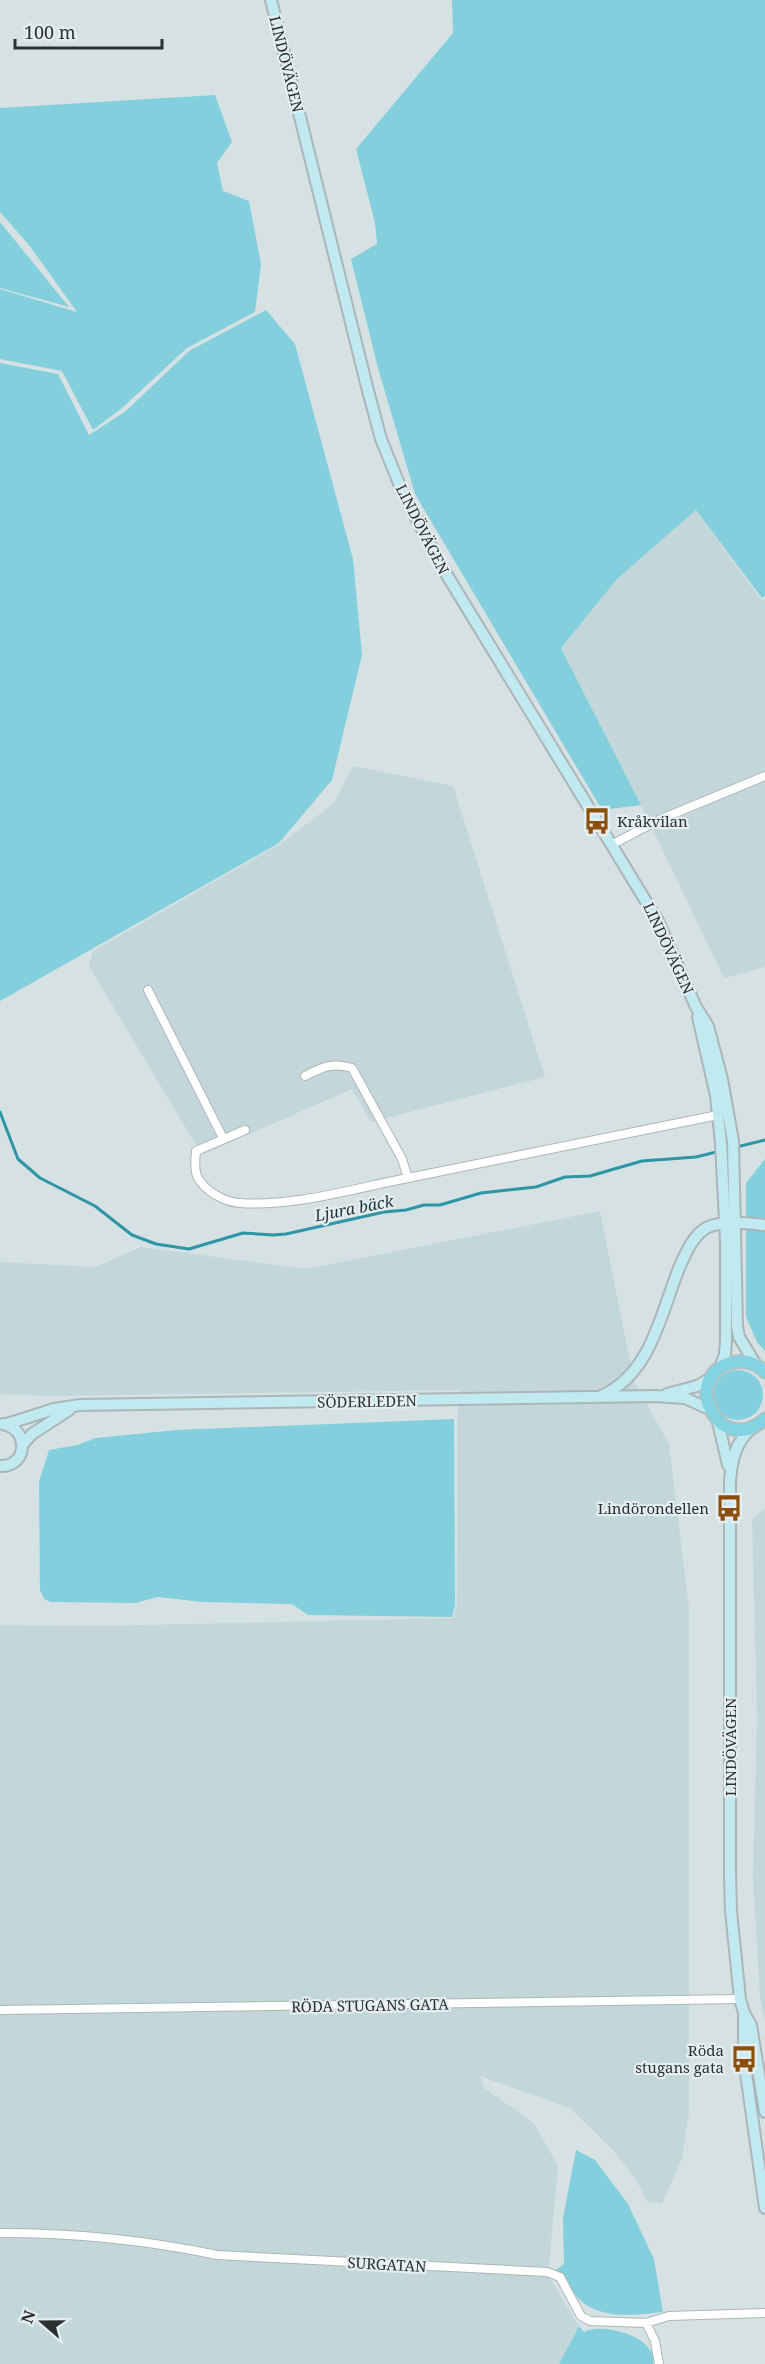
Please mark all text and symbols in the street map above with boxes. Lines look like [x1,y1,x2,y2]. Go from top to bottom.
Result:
scale bar [15,12,162,50]
street label: LINDÖVÄGEN [265,14,309,115]
text: 100 m [24,20,76,44]
street label: LINDÖVÄGEN [392,480,455,578]
bus stop icon: Kråkvilan [582,806,612,836]
place label: Kråkvilan [617,811,688,831]
street label: LINDÖVÄGEN [639,899,699,997]
water label: Ljura bäck [312,1189,396,1227]
street label: SÖDERLEDEN [317,1390,418,1412]
bus stop icon: Lindörondellen [714,1493,744,1523]
place label: Lindörondellen [598,1498,709,1518]
street label: LINDÖVÄGEN [720,1697,740,1796]
street label: RÖDA STUGANS GATA [291,1994,449,2016]
place label: Röda stugans gata [635,2040,724,2077]
bus stop icon: Röda stugans gata [729,2044,759,2074]
street label: SURGATAN [347,2252,428,2276]
north arrow [12,2292,72,2352]
text: N [15,2307,41,2327]

